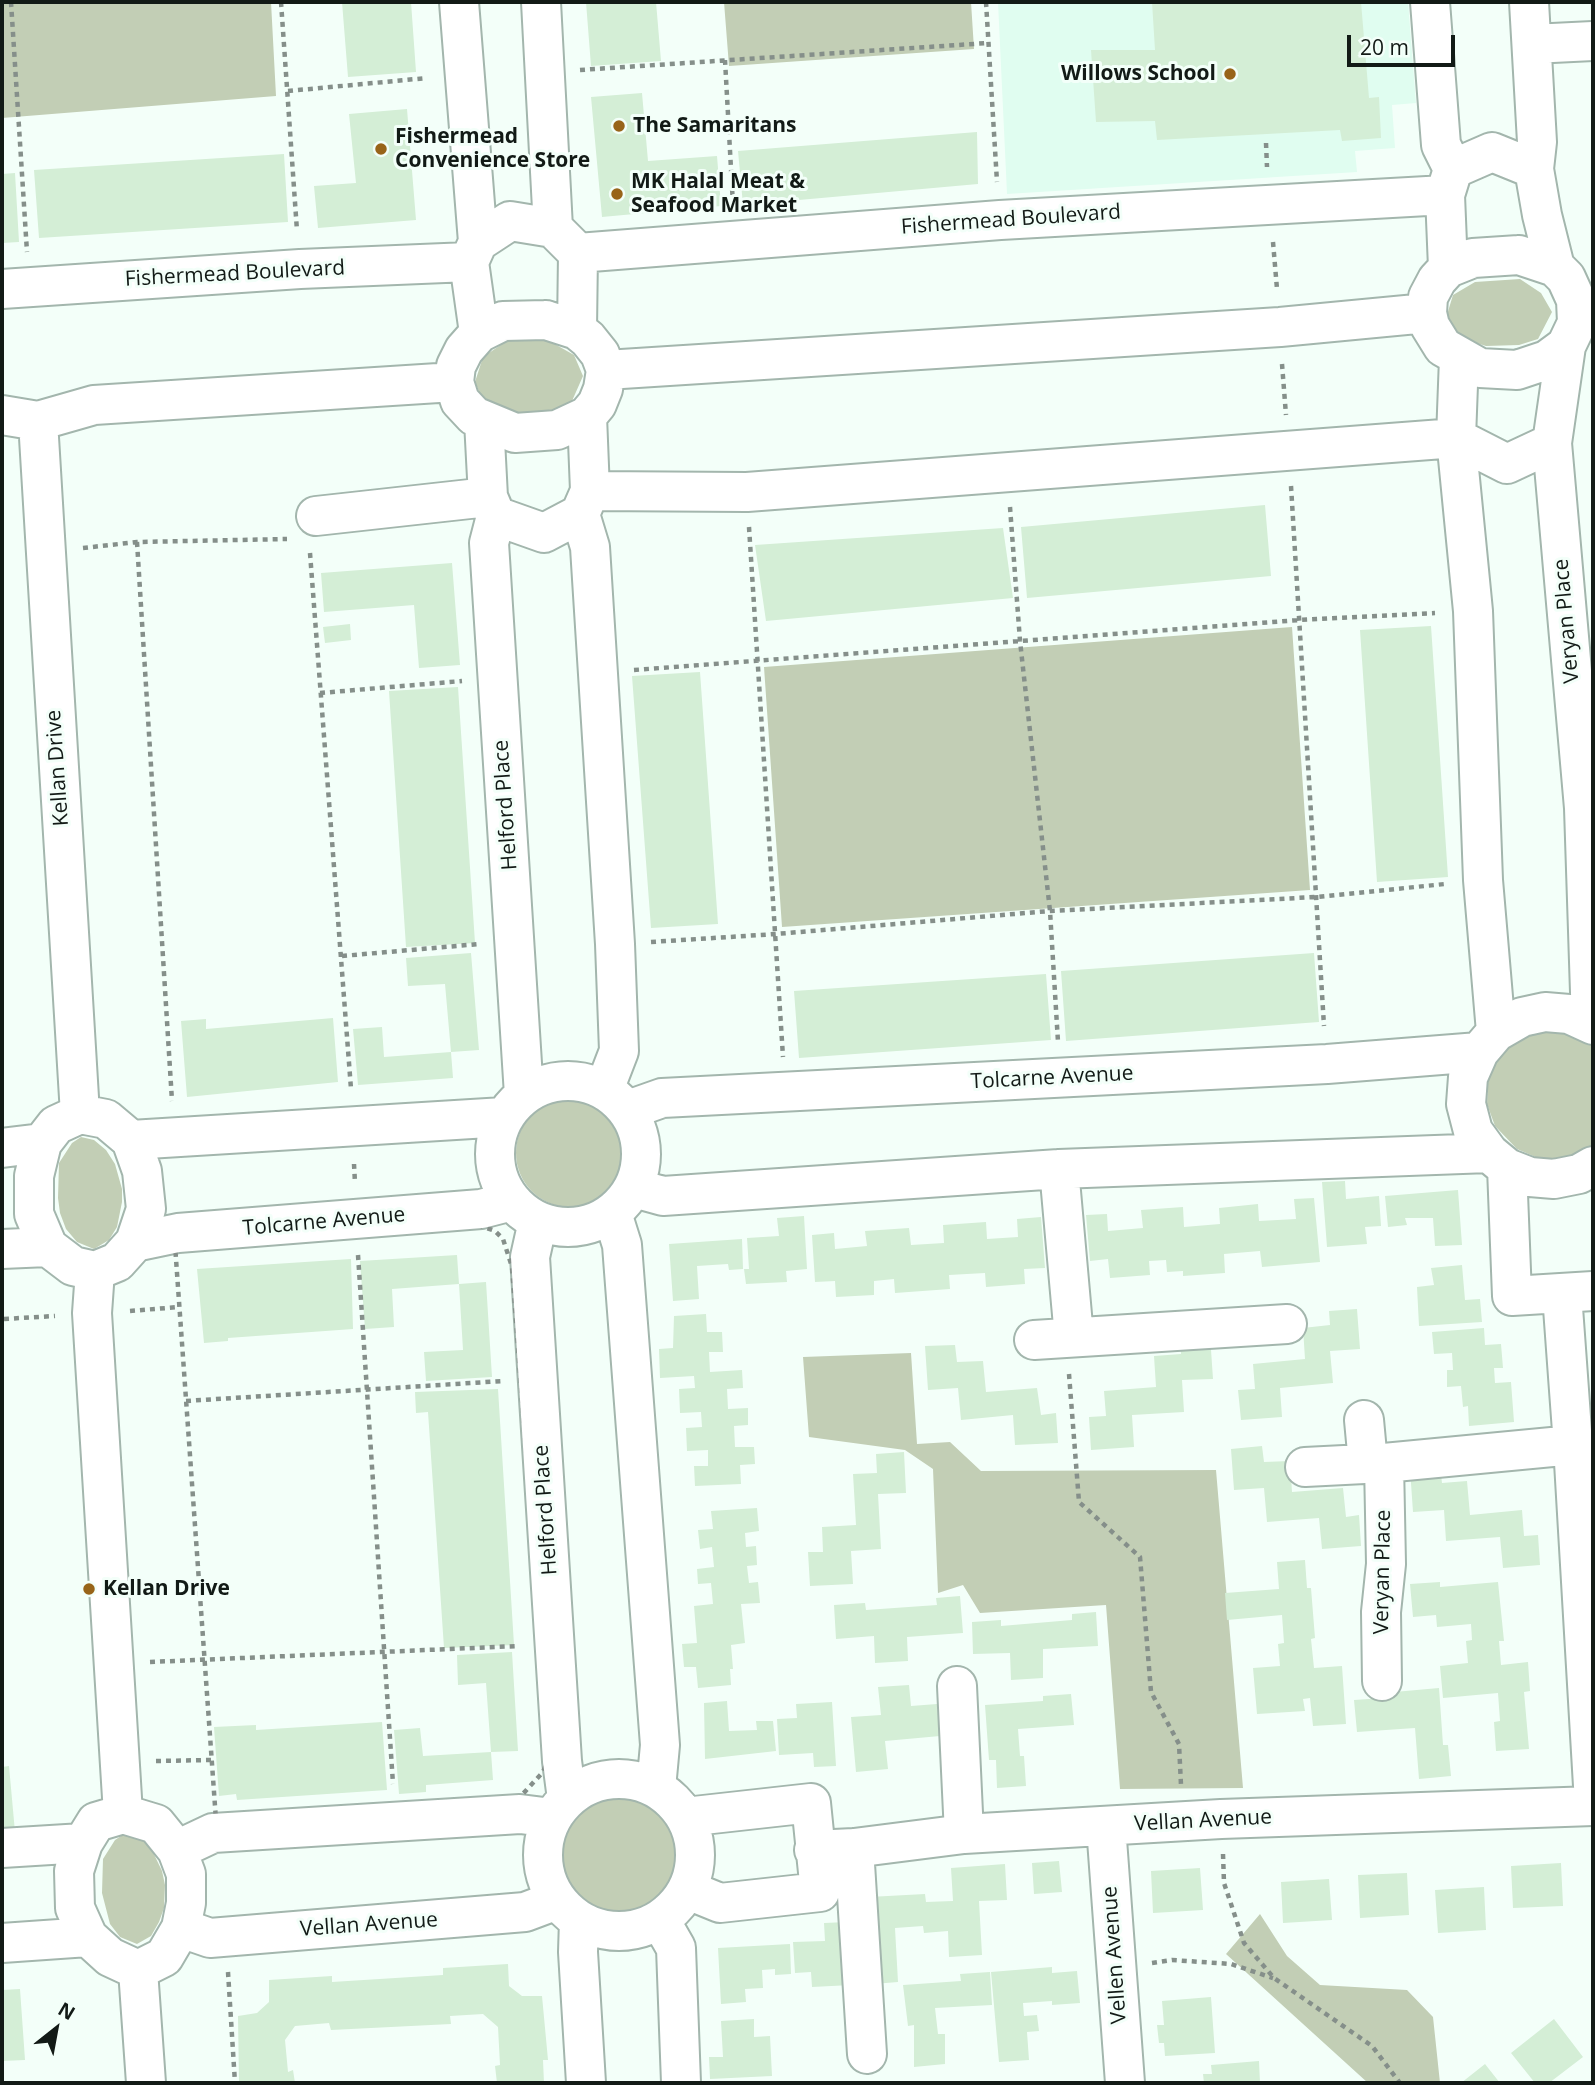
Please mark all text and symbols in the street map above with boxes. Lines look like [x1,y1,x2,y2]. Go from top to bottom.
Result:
scale bar [1350,21,1458,65]
text: 20 m [1360,33,1409,61]
place label: Willows School [1061,61,1216,87]
marker: Willows School [1222,66,1238,82]
place label: The Samaritans [633,113,796,139]
marker: The Samaritans [611,118,627,134]
place label: Fishermead Convenience Store [395,124,590,174]
marker: Fishermead Convenience Store [373,141,389,157]
place label: MK Halal Meat & Seafood Market [631,169,805,219]
marker: MK Halal Meat & Seafood Market [609,186,625,202]
street label: Fishermead Boulevard [900,200,1122,240]
street label: Fishermead Boulevard [124,256,346,292]
street label: Veryan Place [1549,558,1585,684]
street label: Kellan Drive [41,709,75,827]
street label: Helford Place [489,739,523,871]
street label: Tolcarne Avenue [970,1061,1134,1095]
street label: Tolcarne Avenue [242,1202,406,1242]
street label: Helford Place [529,1444,563,1576]
street label: Veryan Place [1369,1509,1397,1635]
place label: Kellan Drive [103,1576,230,1602]
marker: Kellan Drive [81,1581,97,1597]
street label: Vellan Avenue [1133,1805,1273,1837]
street label: Vellen Avenue [1098,1885,1132,2025]
street label: Vellan Avenue [299,1908,439,1942]
north arrow [21,1994,91,2064]
text: N [53,1996,80,2026]

